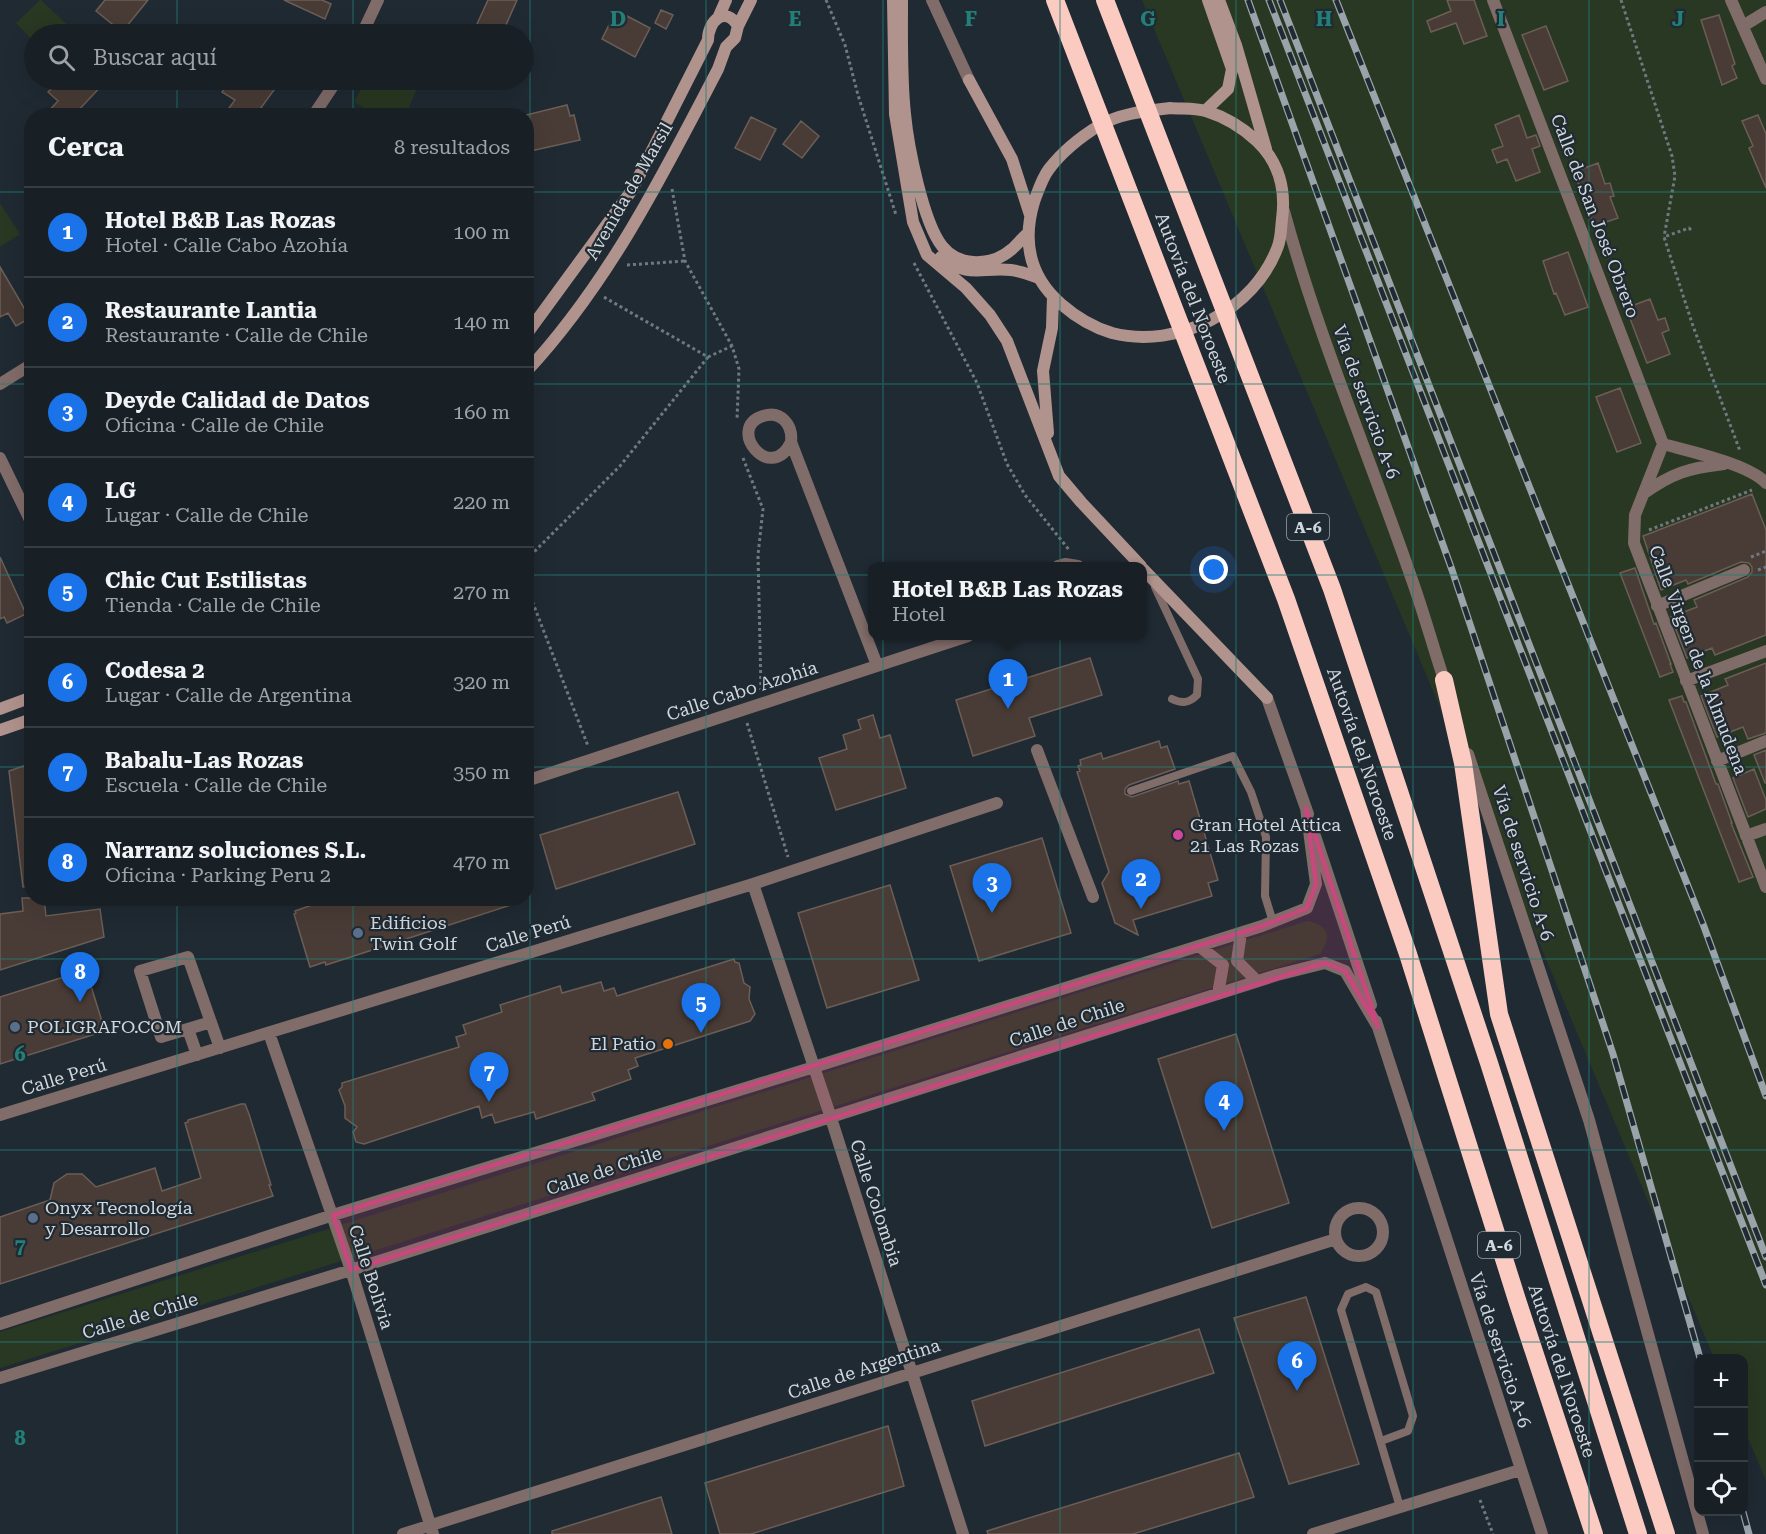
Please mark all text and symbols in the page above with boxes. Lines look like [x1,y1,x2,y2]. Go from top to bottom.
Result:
text: D [610,7,626,31]
text: E [789,7,802,31]
text: F [965,7,977,31]
text: G [1140,7,1156,31]
text: H [1316,7,1332,31]
text: I [1497,7,1505,31]
text: J [1672,7,1684,31]
search box [24,24,534,90]
icon: search [45,41,78,74]
text: Buscar aquí [93,45,217,70]
street label: Calle de San José Obrero [1547,111,1644,321]
street label: Avenida de Marsil [581,118,677,263]
text: Cerca [48,132,124,162]
text: 8 resultados [394,135,510,159]
text: Hotel B&B Las Rozas [105,208,336,233]
street label: Autovía del Noroeste [1151,210,1236,386]
text: 1 [62,220,73,244]
text: 100 m [453,220,510,244]
text: Hotel · Calle Cabo Azohía [105,233,348,257]
text: Restaurante Lantia [105,298,317,323]
text: 2 [62,310,73,334]
text: 140 m [453,310,510,334]
street label: Vía de servicio A-6 [1329,322,1404,482]
text: Restaurante · Calle de Chile [105,323,368,347]
text: Deyde Calidad de Datos [105,388,370,413]
text: 3 [62,400,73,424]
text: 160 m [453,400,510,424]
text: Oficina · Calle de Chile [105,413,324,437]
text: LG [105,478,136,503]
text: 4 [62,490,73,514]
text: 220 m [453,490,510,514]
text: Lugar · Calle de Chile [105,503,308,527]
road number: A-6 [1287,514,1329,540]
street label: Calle Virgen de la Almudena [1645,542,1752,778]
your location [1199,555,1228,584]
popup [868,562,1147,640]
text: Chic Cut Estilistas [105,568,307,593]
text: Hotel B&B Las Rozas [892,577,1123,602]
text: 5 [62,580,73,604]
text: 270 m [453,580,510,604]
text: Tienda · Calle de Chile [105,593,321,617]
text: Hotel [892,602,945,626]
street label: Calle Cabo Azohía [664,656,820,725]
text: Codesa 2 [105,658,205,683]
pin: 1 [988,660,1028,709]
street label: Autovía del Noroeste [1323,665,1402,843]
text: 6 [62,670,73,694]
text: 320 m [453,670,510,694]
text: Lugar · Calle de Argentina [105,683,352,707]
text: Babalu-Las Rozas [105,748,303,773]
text: 7 [62,760,73,784]
text: 350 m [453,760,510,784]
text: Escuela · Calle de Chile [105,773,327,797]
street label: Vía de servicio A-6 [1488,782,1559,943]
place label: Gran Hotel Attica 21 Las Rozas [1190,814,1341,856]
marker: Gran Hotel Attica 21 Las Rozas [1171,828,1185,842]
text: Narranz soluciones S.L. [105,838,366,863]
text: 8 [62,850,73,874]
text: 470 m [453,850,510,874]
pin: 2 [1122,860,1160,909]
text: Oficina · Parking Peru 2 [105,863,331,887]
pin: 3 [972,864,1012,913]
street label: Calle Perú [483,911,573,956]
place label: Edificios Twin Golf [370,912,458,954]
marker: Edificios Twin Golf [351,926,365,940]
pin: 8 [60,952,100,1002]
pin: 5 [682,984,720,1033]
street label: Calle de Chile [1007,994,1127,1051]
place label: POLIGRAFO.COM [27,1016,182,1037]
marker: POLIGRAFO.COM [8,1020,22,1034]
place label: El Patio [590,1033,656,1054]
marker: El Patio [661,1037,675,1051]
text: 6 [14,1042,26,1066]
pin: 7 [470,1052,508,1102]
street label: Calle Perú [19,1054,109,1099]
pin: 4 [1204,1082,1244,1131]
street label: Calle Colombia [846,1137,907,1269]
street label: Calle de Chile [544,1142,664,1199]
place label: Onyx Tecnología y Desarrollo [45,1197,193,1239]
marker: Onyx Tecnología y Desarrollo [26,1211,40,1225]
street label: Calle Bolivia [345,1222,398,1332]
road number: A-6 [1478,1232,1520,1258]
text: 7 [14,1234,26,1258]
street label: Vía de servicio A-6 [1465,1269,1536,1430]
street label: Autovía del Noroeste [1525,1281,1600,1460]
street label: Calle de Chile [79,1288,200,1343]
street label: Calle de Argentina [785,1334,943,1403]
pin: 6 [1278,1342,1316,1391]
map controls [1694,1354,1748,1516]
button: + [1694,1354,1748,1408]
button: − [1694,1408,1748,1462]
text: 8 [14,1426,26,1450]
button: locate [1694,1462,1748,1516]

